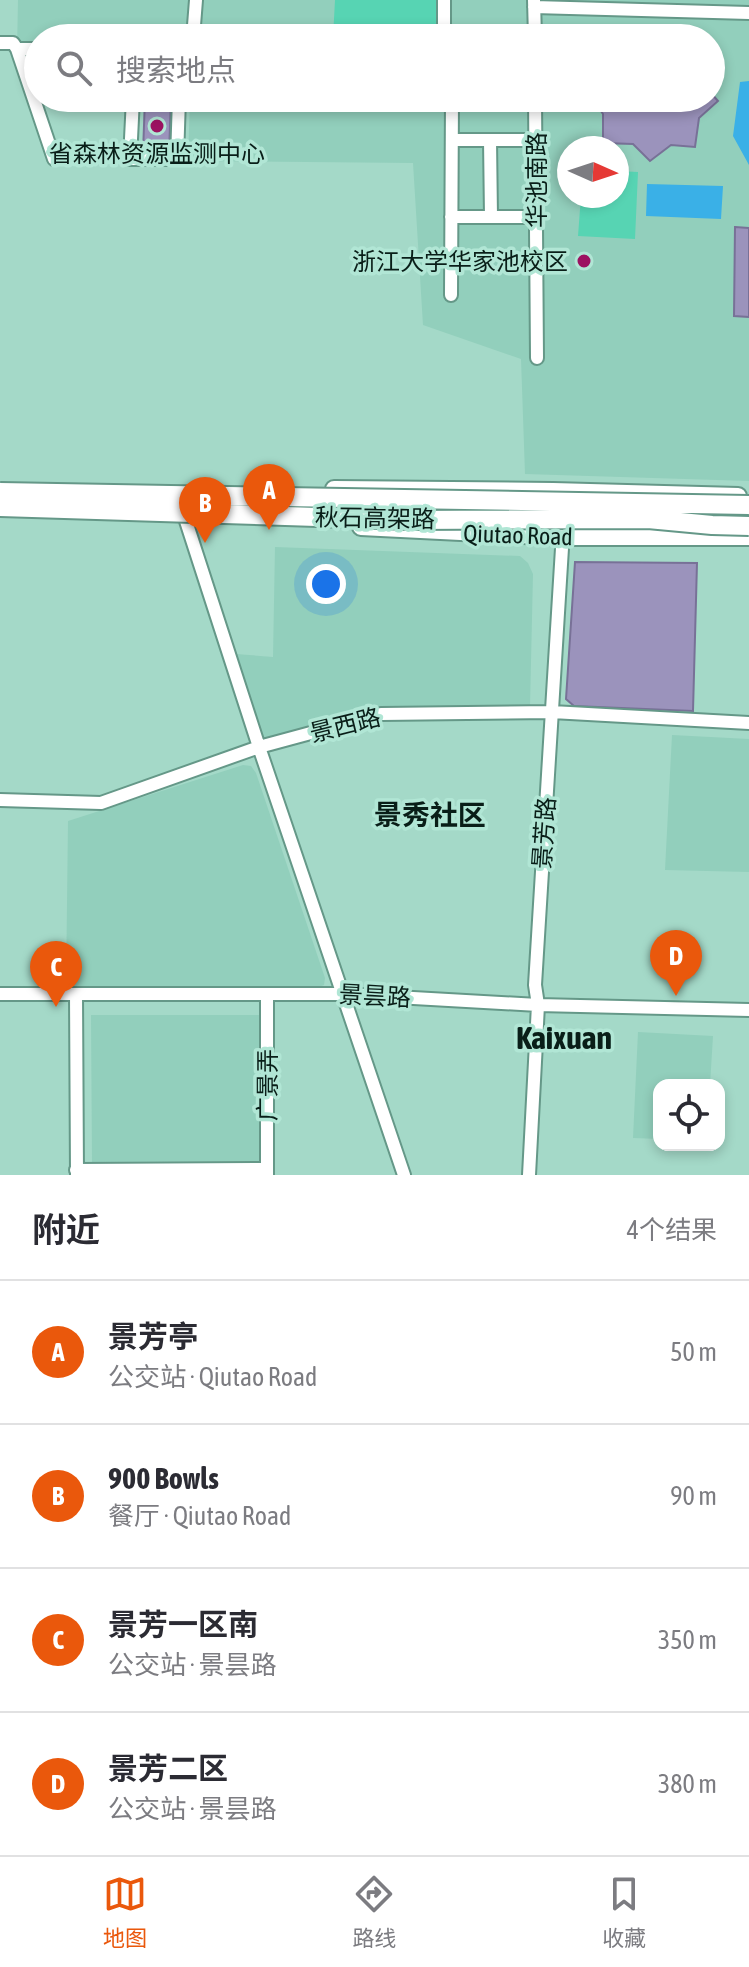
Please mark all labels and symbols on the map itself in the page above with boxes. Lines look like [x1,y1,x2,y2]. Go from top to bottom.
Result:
marker: 省森林资源监测中心 [148,117,166,135]
street label: 华池南路 [523,132,550,228]
north arrow [557,136,629,208]
place label: 省森林资源监测中心 [49,140,265,167]
place label: 浙江大学华家池校区 [352,248,568,275]
marker: 浙江大学华家池校区 [575,252,593,270]
pin: A [243,464,295,530]
pin: B [179,477,231,543]
street label: 秋石高架路 [315,503,435,533]
street label: Qiutao Road [463,520,573,550]
your location [306,564,346,604]
street label: 景西路 [307,703,383,747]
street label: 景芳路 [528,796,560,870]
district label: 景秀社区 [374,799,486,831]
pin: D [650,930,702,996]
pin: C [30,941,82,1007]
street label: 景昙路 [338,981,412,1011]
district label: Kaixuan [516,1019,612,1056]
street label: 广景弄 [254,1049,281,1121]

